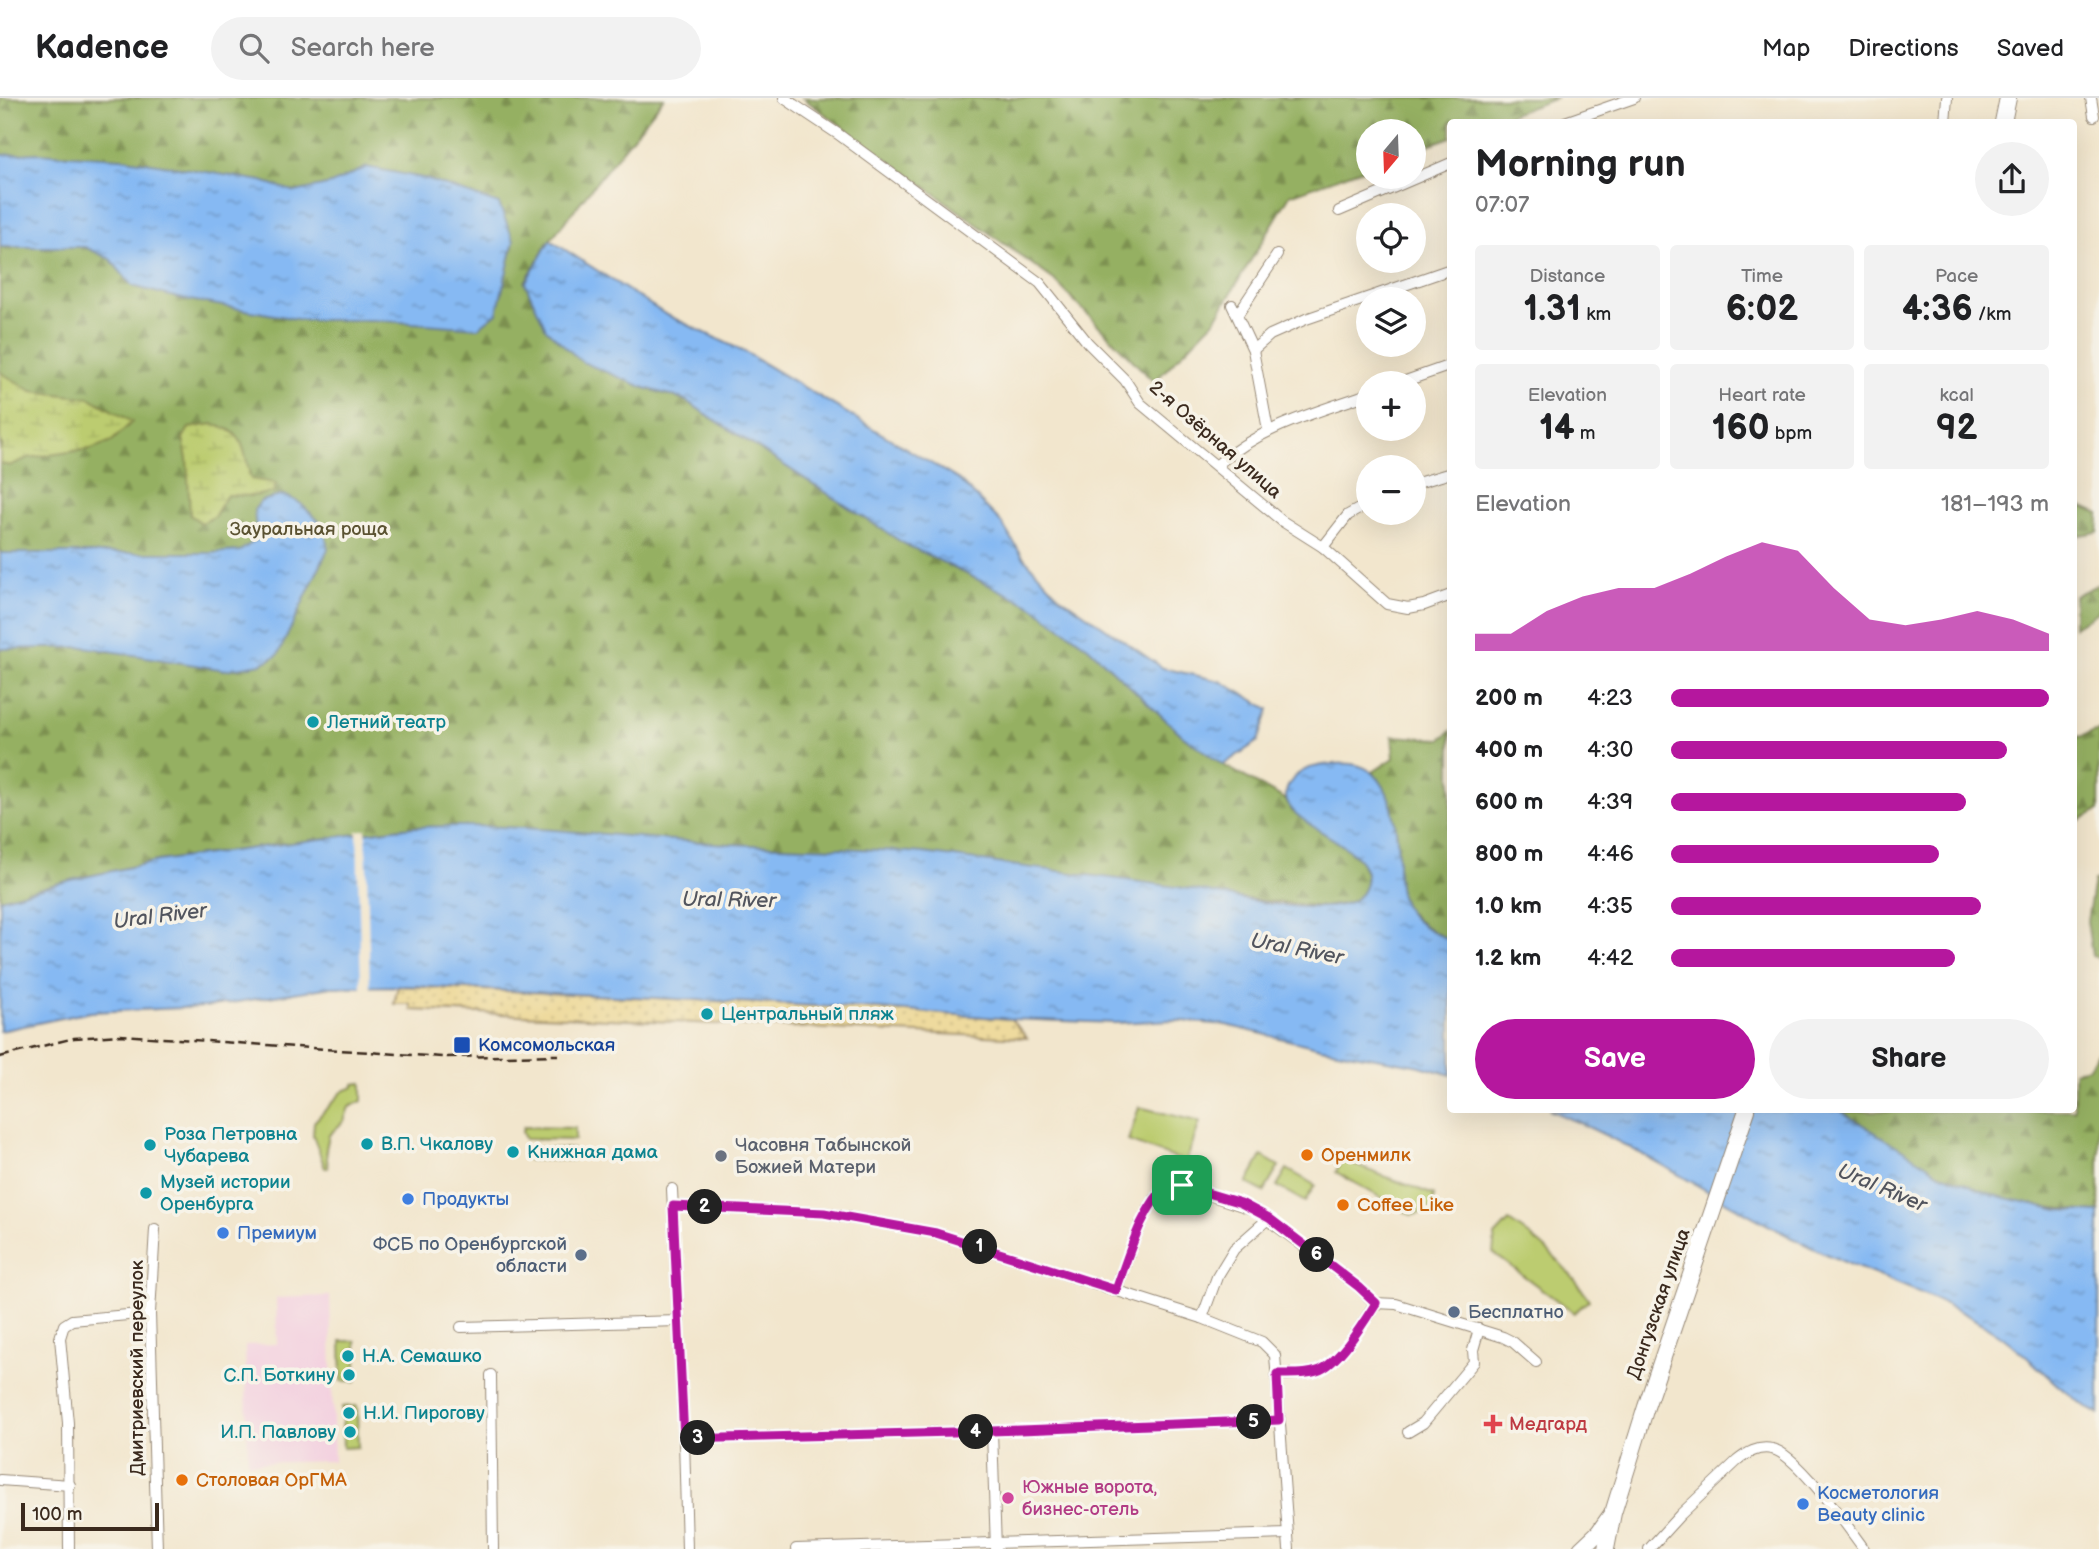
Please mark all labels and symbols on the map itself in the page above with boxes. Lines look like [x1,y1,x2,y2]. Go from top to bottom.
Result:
north arrow [1356,119,1426,189]
street label: 2-я Озёрная улица [1144,376,1286,504]
park label: Зауральная роща [230,518,388,541]
place label: Летний театр [326,711,446,734]
marker: Летний театр [305,714,321,730]
water label: Ural River [682,887,778,913]
water label: Ural River [112,898,209,934]
water label: Ural River [1249,928,1347,970]
place label: Центральный пляж [721,1003,895,1026]
marker: Центральный пляж [699,1006,715,1022]
place label: Комсомольская [478,1034,615,1057]
marker: Комсомольская [452,1035,472,1055]
place label: Роза Петровна Чубарева [164,1123,297,1168]
place label: В.П. Чкалову [381,1133,493,1156]
place label: Часовня Табынской Божией Матери [735,1134,911,1179]
marker: В.П. Чкалову [359,1136,375,1152]
marker: Роза Петровна Чубарева [142,1137,158,1153]
place label: Книжная дама [527,1141,658,1164]
marker: Книжная дама [505,1144,521,1160]
place label: Оренмилк [1321,1144,1411,1167]
marker: Оренмилк [1299,1147,1315,1163]
marker: Часовня Табынской Божией Матери [713,1148,729,1164]
pin [1152,1155,1212,1215]
water label: Ural River [1834,1158,1931,1218]
place label: Музей истории Оренбурга [160,1171,291,1216]
marker: Музей истории Оренбурга [138,1185,154,1201]
place label: Продукты [422,1188,509,1211]
pin: 2 [688,1190,722,1224]
marker: Продукты [400,1191,416,1207]
place label: Coffee Like [1357,1194,1454,1217]
marker: Coffee Like [1335,1197,1351,1213]
place label: Премиум [237,1222,317,1245]
marker: Премиум [215,1225,231,1241]
street label: Донгузская улица [1622,1226,1696,1382]
pin: 1 [962,1230,998,1264]
place label: ФСБ по Оренбургской области [373,1233,567,1278]
pin: 6 [1300,1238,1334,1272]
marker: ФСБ по Оренбургской области [573,1247,589,1263]
street label: Дмитриевский переулок [126,1260,149,1476]
place label: Бесплатно [1468,1301,1564,1324]
marker: Бесплатно [1446,1304,1462,1320]
place label: Н.А. Семашко [362,1345,482,1368]
marker: Н.А. Семашко [340,1348,356,1364]
place label: С.П. Боткину [224,1364,335,1387]
marker: С.П. Боткину [341,1367,357,1383]
place label: Н.И. Пирогову [363,1402,485,1425]
pin: 5 [1236,1404,1272,1440]
marker: Н.И. Пирогову [341,1405,357,1421]
place label: Медгард [1509,1413,1587,1436]
pin: 4 [958,1414,993,1450]
marker: Медгард [1483,1414,1503,1434]
pin: 3 [680,1420,716,1456]
place label: И.П. Павлову [220,1421,336,1444]
marker: И.П. Павлову [342,1424,358,1440]
place label: Столовая ОрГМА [196,1469,347,1492]
marker: Столовая ОрГМА [174,1472,190,1488]
place label: Южные ворота, бизнес-отель [1022,1476,1157,1521]
place label: Косметология Beauty clinic [1817,1482,1939,1527]
marker: Южные ворота, бизнес-отель [1000,1490,1016,1506]
marker: Косметология Beauty clinic [1795,1496,1811,1512]
scale bar [21,1500,159,1532]

